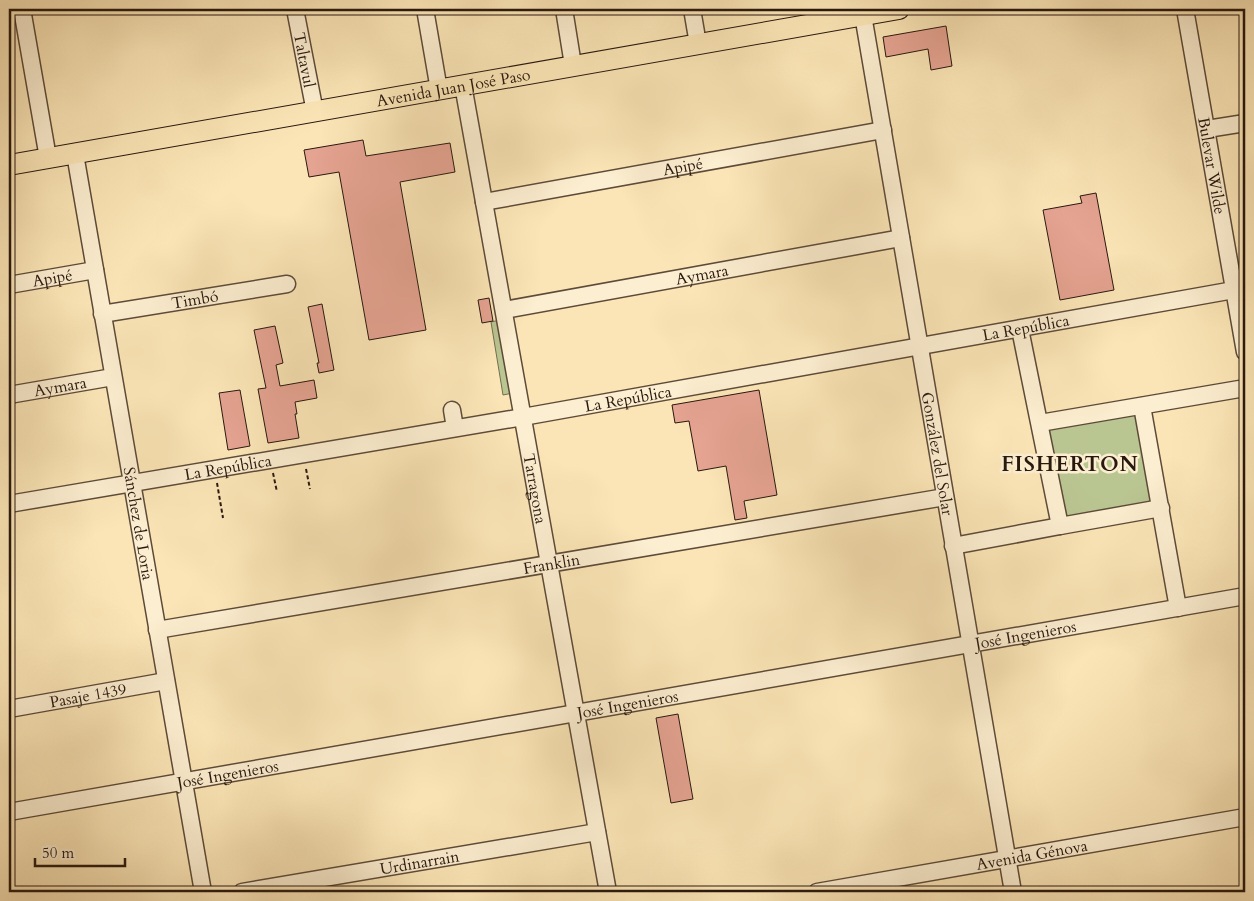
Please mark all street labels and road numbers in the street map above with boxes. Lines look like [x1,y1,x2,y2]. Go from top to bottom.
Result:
street label: Taltavul [288,31,320,90]
street label: Avenida Juan José Paso [375,64,532,112]
street label: Bulevar Wilde [1192,116,1231,216]
street label: Apipé [661,153,705,182]
street label: Aymara [674,260,730,291]
street label: Apipé [31,264,74,293]
street label: Timbó [170,285,220,315]
street label: La República [981,310,1071,347]
street label: Aymara [32,372,89,402]
street label: La República [583,381,673,418]
street label: González del Solar [916,390,958,517]
street label: La República [183,450,273,486]
street label: Tarragona [517,452,552,526]
street label: Sánchez de Loria [117,465,159,582]
street label: Franklin [522,549,582,580]
street label: José Ingenieros [971,616,1078,655]
street label: Pasaje 1439 [48,678,128,714]
street label: José Ingenieros [573,685,680,725]
street label: José Ingenieros [174,755,280,795]
street label: Avenida Génova [974,835,1089,876]
street label: Urdinarrain [378,845,461,881]

